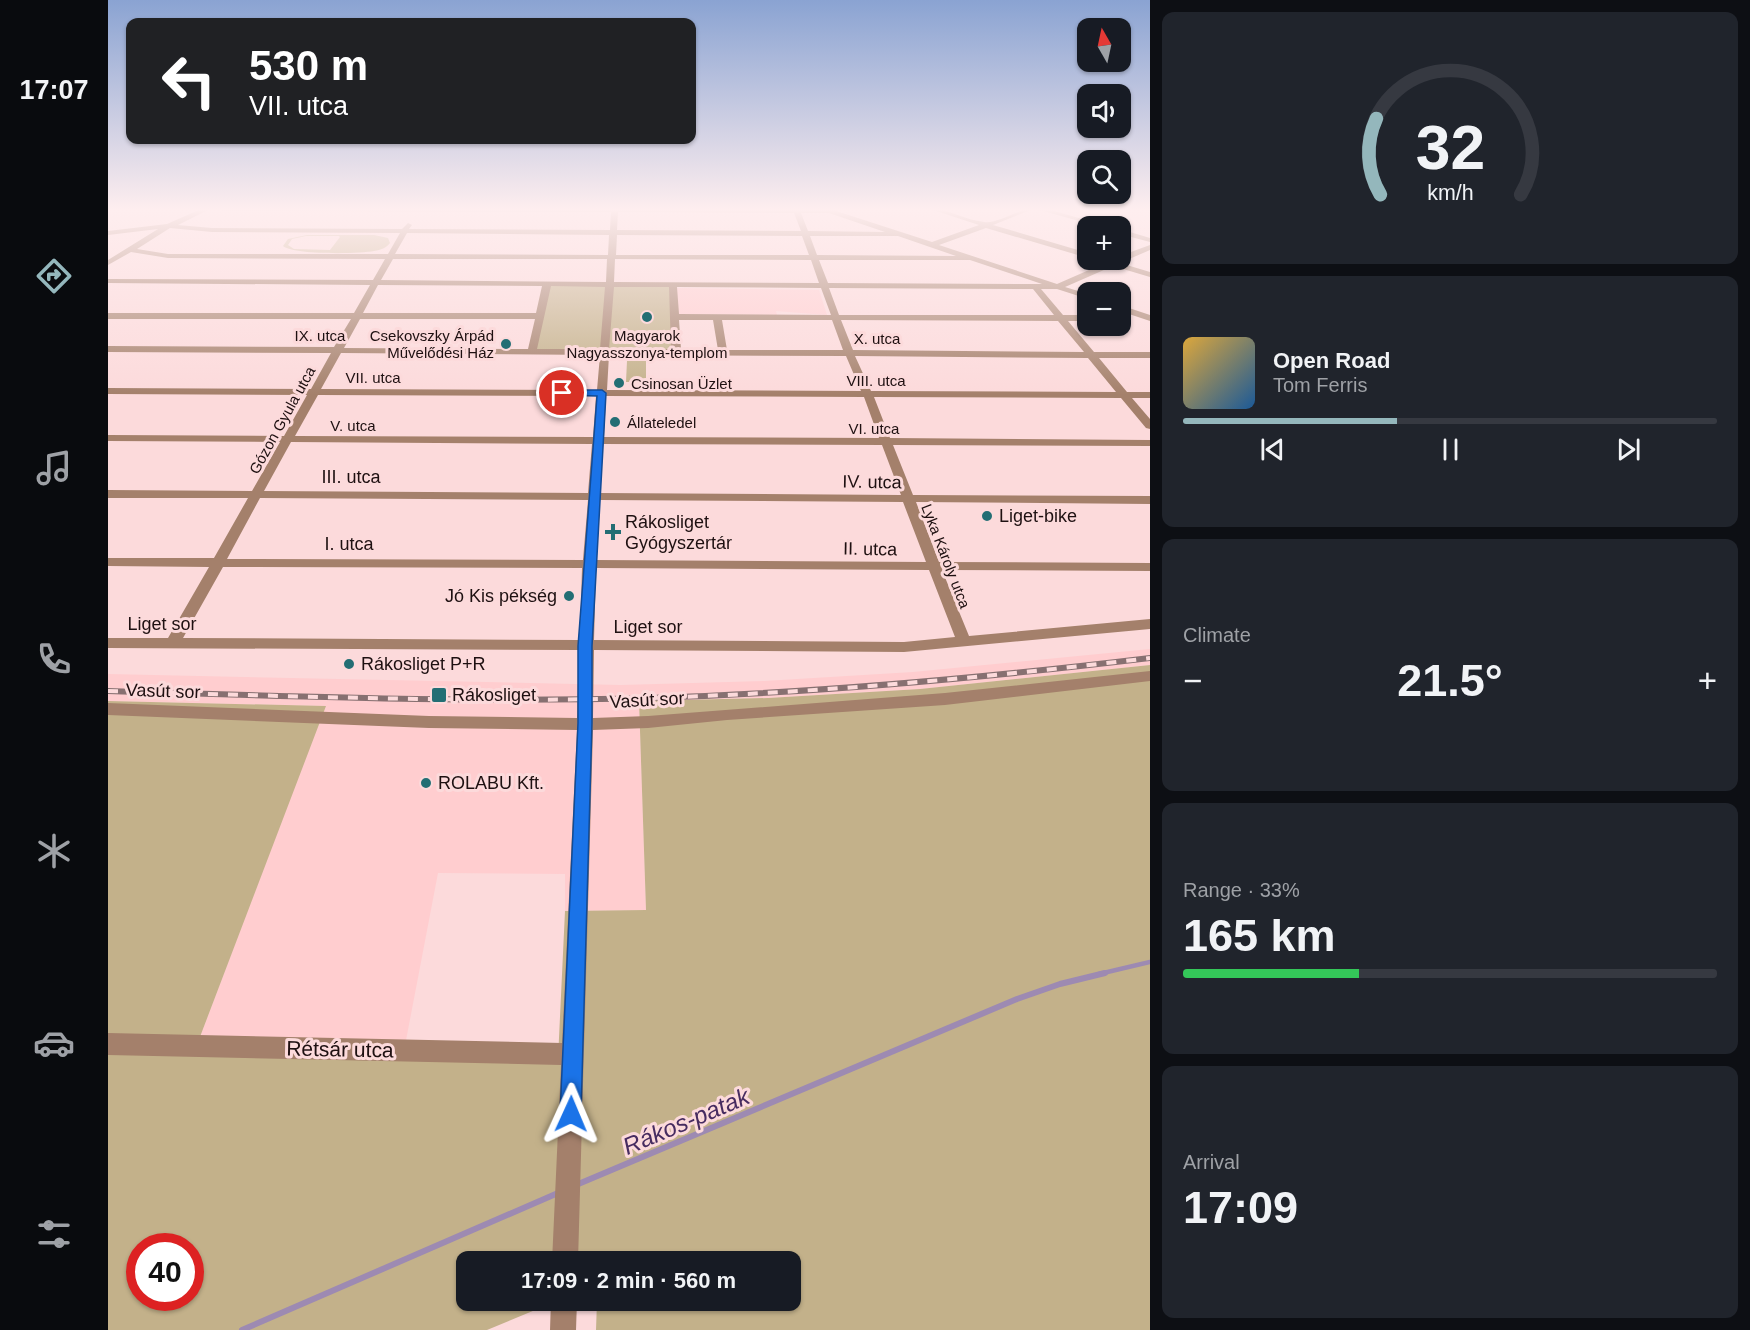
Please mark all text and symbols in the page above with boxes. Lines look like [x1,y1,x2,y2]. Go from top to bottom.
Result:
north arrow [1077,18,1131,72]
map controls [1077,18,1131,336]
icon: left [150,42,228,120]
text: 530 m [249,42,368,89]
text: 17:07 [19,75,89,105]
button: sound [1077,84,1131,138]
text: VII. utca [249,91,348,121]
text: 32 [1415,113,1485,182]
button: search [1077,150,1131,204]
text: km/h [1427,181,1473,205]
button: + [1077,216,1131,270]
icon: directions [33,255,75,297]
button: − [1077,282,1131,336]
marker: Magyarok Nagyasszonya-templom [640,310,654,324]
street label: IX. utca [295,327,346,344]
place label: Csekovszky Árpád Művelődési Ház [370,327,494,361]
place label: Magyarok Nagyasszonya-templom [567,327,727,361]
street label: X. utca [854,330,901,347]
marker: Csekovszky Árpád Művelődési Ház [499,337,513,351]
text: Open Road [1273,348,1390,373]
street label: Gózon Gyula utca [245,363,319,477]
pin [536,367,587,418]
street label: VII. utca [345,369,401,386]
street label: VIII. utca [846,372,906,389]
text: Tom Ferris [1273,374,1367,396]
place label: Csinosan Üzlet [631,375,733,392]
icon: arrive [545,376,578,409]
marker: Csinosan Üzlet [612,376,626,390]
place label: Állateledel [627,414,696,431]
marker: Állateledel [608,415,622,429]
street label: V. utca [330,417,376,434]
street label: VI. utca [849,420,900,437]
icon: previous [1256,433,1289,466]
icon: pause [1434,433,1467,466]
icon: next [1612,433,1645,466]
icon: music [33,447,75,489]
street label: III. utca [321,467,382,487]
street label: IV. utca [842,471,903,493]
street label: Lyka Károly utca [918,501,974,611]
place label: Liget-bike [999,506,1077,526]
marker: Liget-bike [980,509,994,523]
place label: Rákosliget Gyógyszertár [625,512,732,553]
marker: Rákosliget Gyógyszertár [606,525,620,539]
street label: I. utca [324,534,374,554]
street label: II. utca [843,539,898,559]
place label: Jó Kis pékség [445,586,557,606]
marker: Jó Kis pékség [562,589,576,603]
street label: Liget sor [127,614,197,634]
street label: Liget sor [613,617,683,637]
text: Climate [1183,624,1251,646]
icon: phone [33,638,75,680]
place label: Rákosliget P+R [361,654,486,674]
text: 21.5° [1397,655,1503,706]
marker: Rákosliget P+R [342,657,356,671]
text: − [1183,662,1202,699]
text: + [1698,662,1717,699]
street label: Vasút sor [125,680,201,702]
place label: Rákosliget [452,685,536,705]
marker: Rákosliget [430,686,448,704]
street label: Vasút sor [609,688,685,712]
place label: ROLABU Kft. [438,773,544,793]
marker: ROLABU Kft. [419,776,433,790]
icon: climate [33,830,75,872]
text: Range · 33% [1183,879,1300,901]
text: 165 km [1183,910,1336,961]
icon: car [33,1022,75,1064]
street label: Rétsár utca [286,1037,394,1061]
water label: Rákos-patak [619,1081,755,1160]
position arrow [539,1082,603,1146]
text: Arrival [1183,1151,1240,1173]
text: 17:09 [1183,1182,1298,1233]
icon: filters [33,1213,75,1255]
speed limit sign: 40 [126,1233,204,1311]
text: 17:09 · 2 min · 560 m [521,1268,736,1293]

